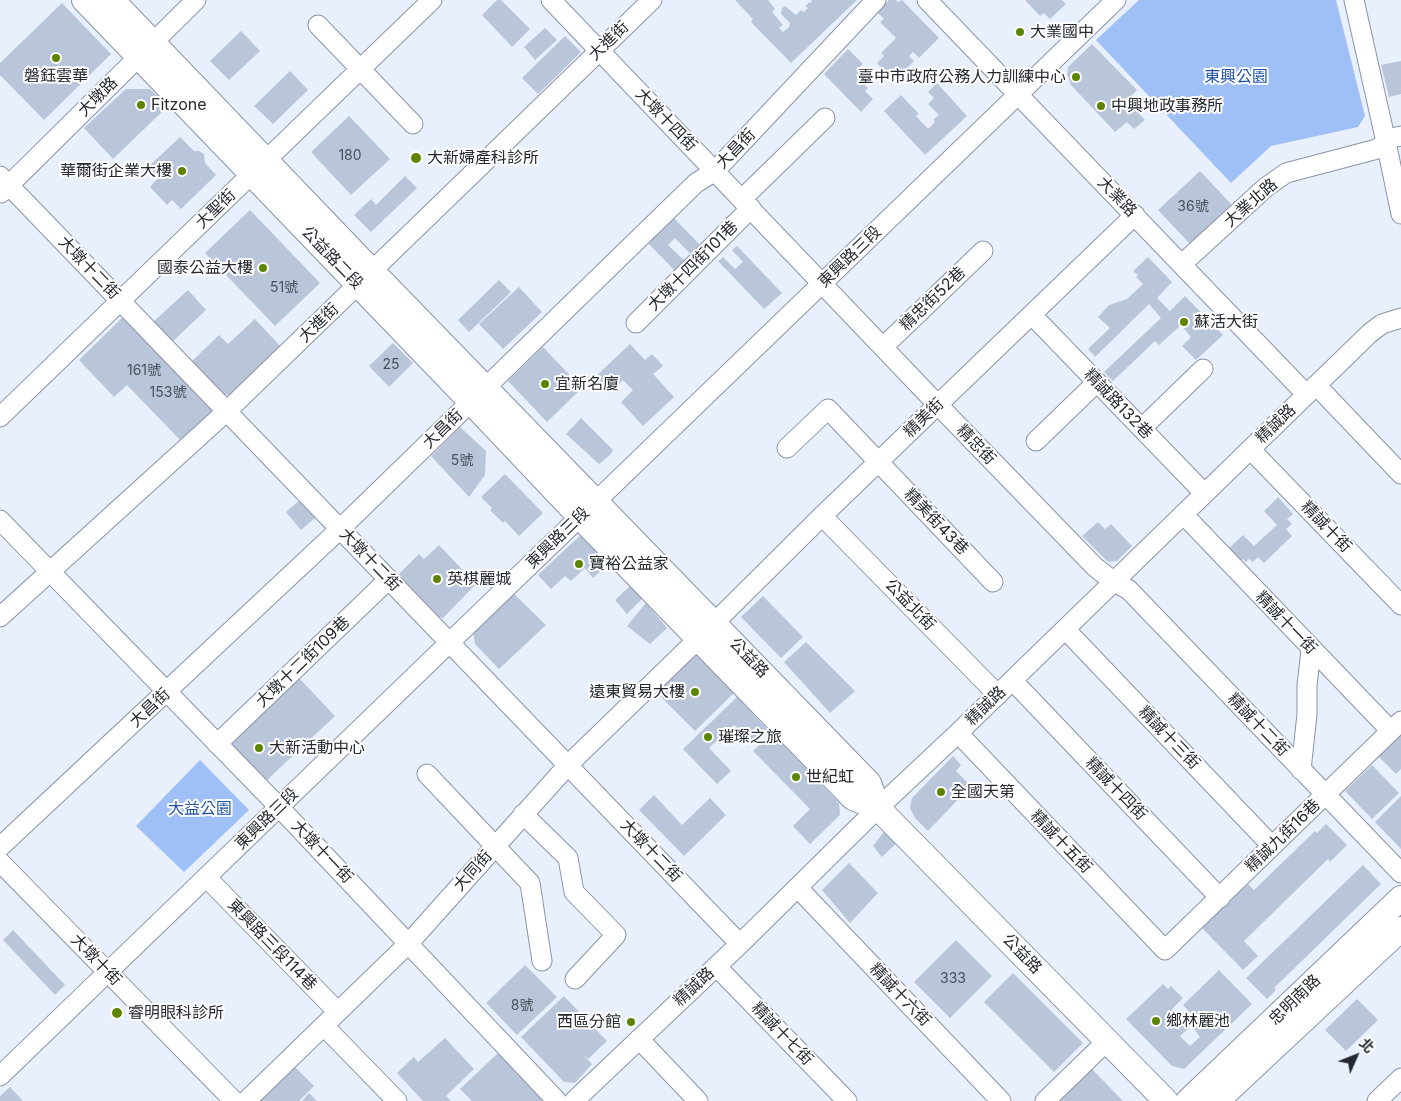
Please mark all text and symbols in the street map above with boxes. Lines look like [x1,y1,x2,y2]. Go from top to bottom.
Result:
street label: 大進街 [585,17,633,65]
place label: 大業國中 [1030,22,1094,42]
marker: 大業國中 [1014,26,1026,38]
marker: 磐鈺雲華 [50,52,62,64]
place label: 磐鈺雲華 [24,66,88,86]
place label: 臺中市政府公務人力訓練中心 [858,67,1066,87]
park label: 東興公園 [1204,67,1268,87]
marker: 臺中市政府公務人力訓練中心 [1070,71,1082,83]
street label: 大墩路 [74,73,122,121]
street label: 大墩十四街 [631,85,701,155]
place label: Fitzone [151,95,207,115]
place label: 中興地政事務所 [1111,96,1223,116]
marker: Fitzone [135,99,147,111]
marker: 中興地政事務所 [1095,100,1107,112]
street label: 大昌街 [712,125,760,173]
house number: 180 [338,148,362,164]
place label: 大新婦產科診所 [427,148,539,168]
marker: 大新婦產科診所 [409,151,423,165]
place label: 華爾街企業大樓 [60,161,172,181]
marker: 華爾街企業大樓 [176,165,188,177]
street label: 大業路 [1093,173,1141,221]
street label: 大業北路 [1221,175,1281,231]
street label: 大聖街 [192,185,240,233]
house number: 36號 [1177,199,1209,215]
street label: 大墩十四街101巷 [644,217,742,315]
street label: 東興路三段 [815,222,885,292]
street label: 公益路二段 [297,223,367,293]
street label: 大墩十二街 [54,233,124,303]
place label: 國泰公益大樓 [157,258,253,278]
marker: 國泰公益大樓 [257,262,269,274]
street label: 精忠街52巷 [896,263,970,335]
house number: 51號 [270,280,298,296]
street label: 大進街 [295,299,343,347]
place label: 蘇活大街 [1194,312,1258,332]
marker: 蘇活大街 [1178,316,1190,328]
house number: 25 [382,357,400,373]
house number: 161號 [127,363,161,379]
street label: 精誠路132巷 [1080,365,1156,443]
place label: 宜新名廈 [555,374,619,394]
marker: 宜新名廈 [539,378,551,390]
house number: 153號 [150,385,186,401]
street label: 精美街 [900,394,948,442]
street label: 精誠路 [1252,400,1300,448]
street label: 大昌街 [419,405,467,453]
street label: 精忠街 [952,421,1000,469]
house number: 5號 [451,453,473,469]
street label: 精美街43巷 [900,485,972,559]
street label: 精誠十街 [1297,497,1355,557]
street label: 東興路三段 [523,503,593,573]
street label: 大墩十二街 [335,525,405,595]
place label: 寶裕公益家 [589,554,669,574]
marker: 寶裕公益家 [573,558,585,570]
place label: 英棋麗城 [447,569,511,589]
marker: 英棋麗城 [431,573,443,585]
street label: 公益北街 [881,575,939,635]
street label: 精誠十一街 [1251,588,1321,658]
street label: 大墩十二街109巷 [252,613,354,711]
street label: 公益路 [725,634,773,682]
place label: 遠東貿易大樓 [589,682,685,702]
street label: 精誠路 [962,682,1010,730]
street label: 大昌街 [126,685,174,731]
marker: 遠東貿易大樓 [689,686,701,698]
street label: 精誠十二街 [1223,690,1293,760]
street label: 精誠十三街 [1134,703,1204,773]
place label: 璀璨之旅 [718,727,782,747]
marker: 璀璨之旅 [702,731,714,743]
place label: 大新活動中心 [269,738,365,758]
marker: 大新活動中心 [253,742,265,754]
street label: 精誠十四街 [1081,754,1151,824]
place label: 世紀虹 [806,767,854,787]
marker: 世紀虹 [790,771,802,783]
place label: 全國天第 [951,782,1015,802]
street label: 東興路三段 [232,784,302,854]
marker: 全國天第 [935,786,947,798]
street label: 精誠九街16巷 [1242,796,1324,876]
park label: 大益公園 [168,799,232,819]
street label: 精誠十五街 [1026,807,1096,877]
street label: 大墩十二街 [616,816,686,886]
street label: 大墩十一街 [287,817,357,887]
street label: 大同街 [450,847,496,895]
street label: 東興路三段114巷 [224,895,320,995]
street label: 大墩十街 [67,930,125,990]
street label: 公益路 [998,930,1046,978]
street label: 精誠十六街 [865,960,935,1030]
street label: 精誠路 [670,964,718,1010]
house number: 333 [940,971,966,987]
street label: 忠明南路 [1265,971,1325,1029]
house number: 8號 [511,998,533,1014]
street label: 精誠十七街 [747,999,817,1069]
place label: 睿明眼科診所 [128,1003,224,1023]
marker: 睿明眼科診所 [110,1006,124,1020]
place label: 鄉林麗池 [1166,1011,1230,1031]
place label: 西區分館 [557,1012,621,1032]
marker: 鄉林麗池 [1150,1015,1162,1027]
marker: 西區分館 [625,1016,637,1028]
north arrow [1331,1031,1381,1081]
text: 北 [1356,1034,1378,1056]

